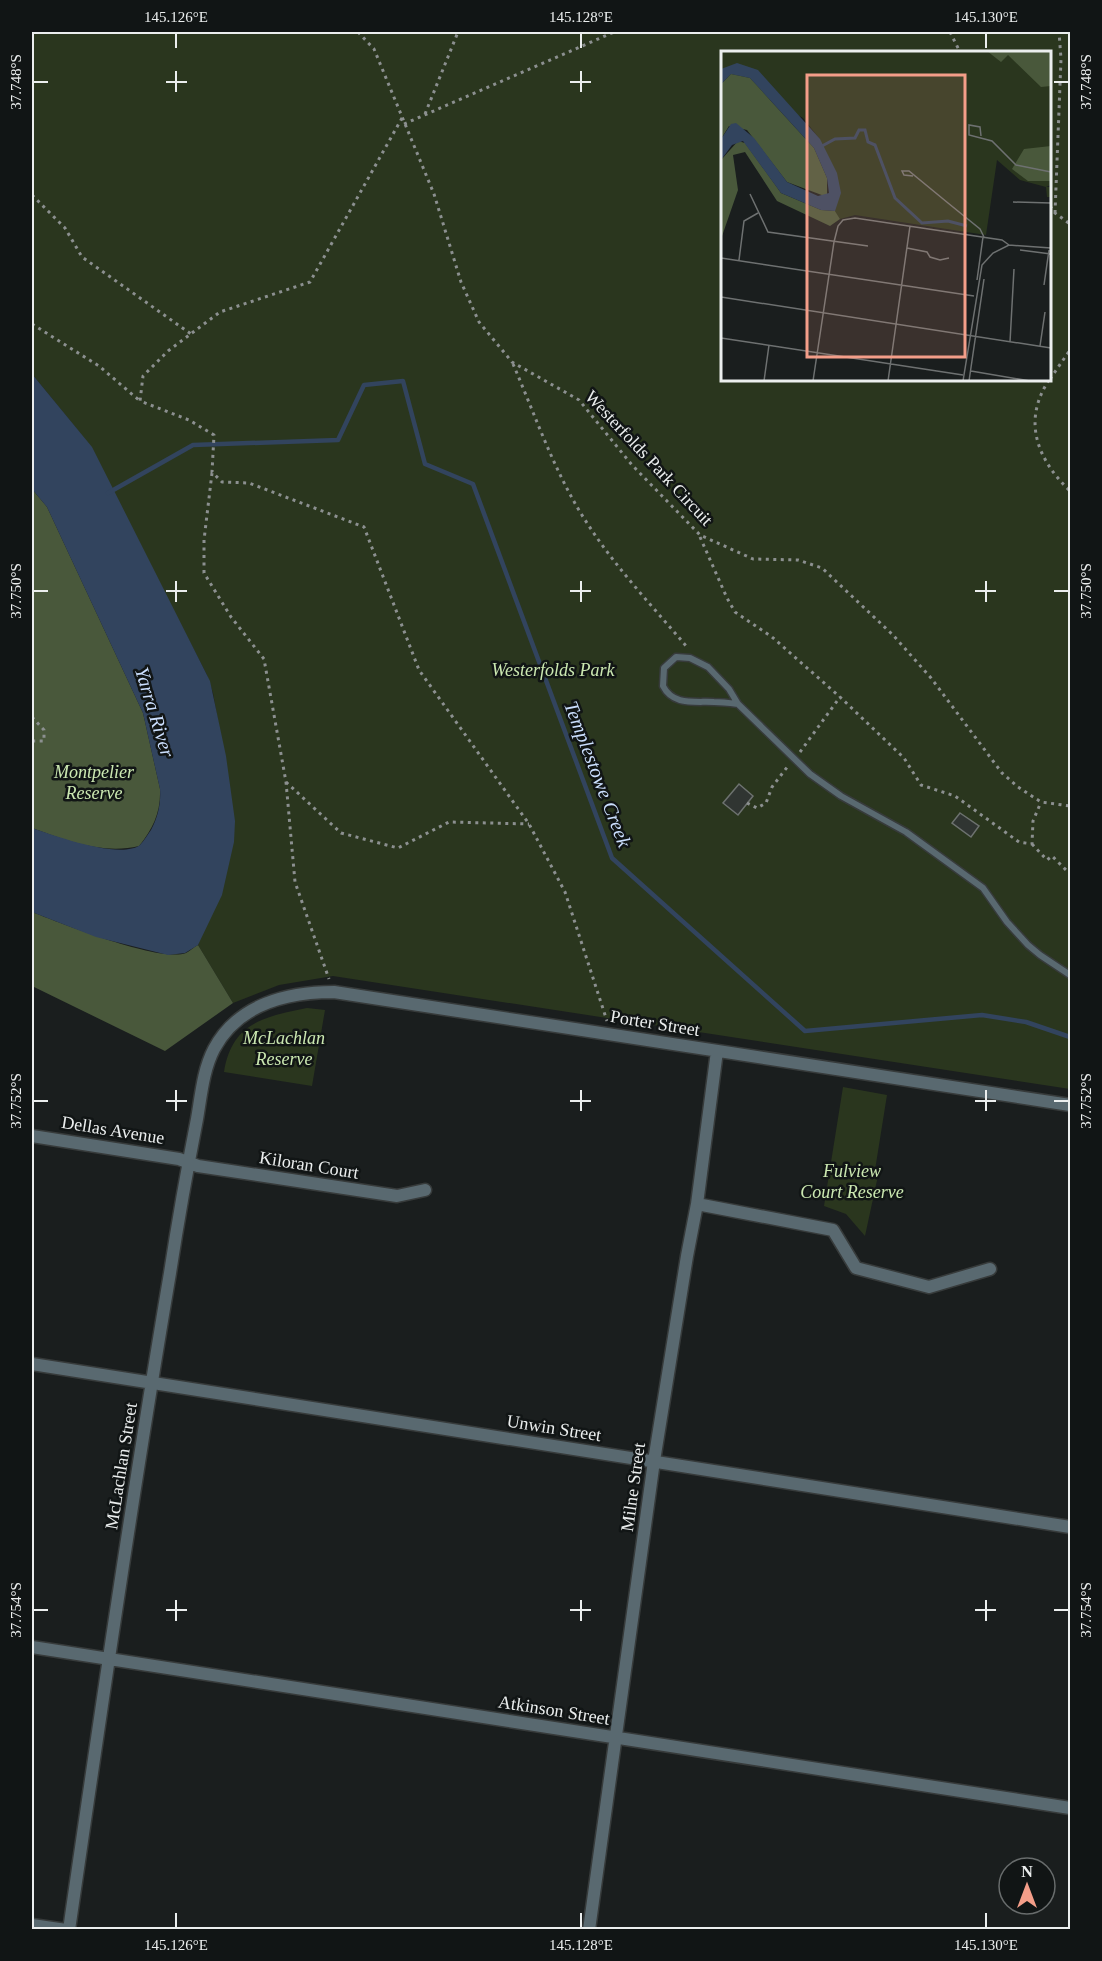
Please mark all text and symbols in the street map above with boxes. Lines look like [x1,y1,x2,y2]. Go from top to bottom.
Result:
text: 145.126°E [144,9,208,25]
text: 145.128°E [549,9,613,25]
text: 145.130°E [954,9,1018,25]
inset map [721,51,1051,381]
text: 37.748°S [8,54,24,110]
text: 37.748°S [1078,54,1094,110]
street label: Westerfolds Park Circuit [581,386,717,530]
text: 37.750°S [8,563,24,619]
text: 37.750°S [1078,563,1094,619]
park label: Westerfolds Park [492,660,615,680]
water label: Yarra River [131,664,179,760]
water label: Templestowe Creek [559,698,636,852]
park label: Montpelier Reserve [53,762,135,803]
street label: Porter Street [609,1006,701,1040]
park label: McLachlan Reserve [242,1028,325,1069]
text: 37.752°S [8,1073,24,1129]
text: 37.752°S [1078,1073,1094,1129]
street label: Dellas Avenue [60,1112,166,1148]
street label: Kiloran Court [258,1147,360,1183]
park label: Fulview Court Reserve [800,1161,904,1202]
street label: McLachlan Street [101,1401,141,1531]
street label: Unwin Street [505,1411,603,1445]
street label: Milne Street [617,1441,649,1533]
text: 37.754°S [8,1582,24,1638]
text: 37.754°S [1078,1582,1094,1638]
street label: Atkinson Street [497,1691,611,1729]
north arrow [997,1856,1057,1916]
text: N [1021,1863,1033,1880]
text: 145.126°E [144,1937,208,1953]
text: 145.128°E [549,1937,613,1953]
text: 145.130°E [954,1937,1018,1953]

